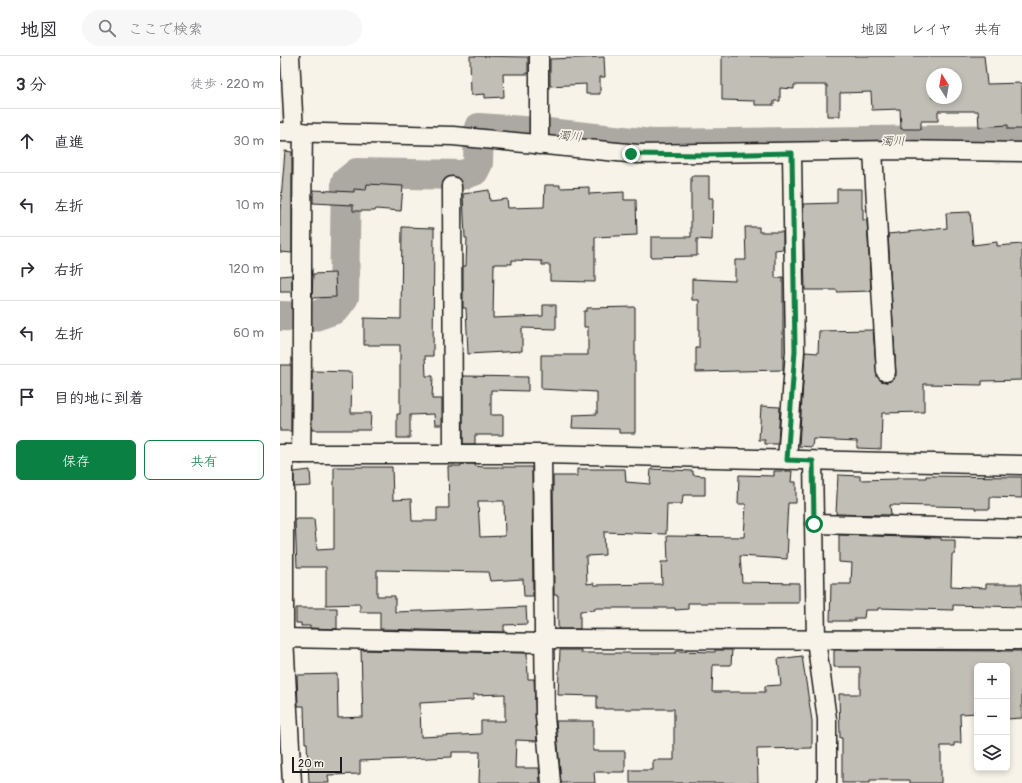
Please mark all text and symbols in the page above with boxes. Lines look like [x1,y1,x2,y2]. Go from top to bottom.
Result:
search box [82,10,362,46]
icon: search [96,17,118,39]
text: 地図 [20,18,58,42]
text: ここで検索 [128,20,203,39]
text: 地図 [861,21,889,38]
text: レイヤ [911,21,952,38]
text: 共有 [974,21,1002,38]
north arrow [926,68,962,104]
text: 3 分 [16,74,46,95]
text: 徒歩 · 220 m [190,76,264,92]
water label: 濁川 [557,128,583,145]
icon: ahead [16,130,38,152]
text: 直進 [54,133,84,152]
text: 30 m [234,133,264,149]
water label: 濁川 [881,134,905,149]
route end [622,145,640,163]
icon: left [16,194,38,216]
text: 左折 [54,197,84,216]
text: 10 m [236,197,264,213]
icon: right [16,258,38,280]
text: 右折 [54,261,84,280]
text: 120 m [228,261,264,277]
icon: left [16,322,38,344]
text: 左折 [54,325,84,344]
text: 60 m [233,325,264,341]
icon: arrive [16,386,38,408]
text: 目的地に到着 [54,389,144,408]
button: 保存 [16,440,136,480]
button: 共有 [144,440,264,480]
route start [805,515,823,533]
map controls [974,663,1010,771]
button: + [974,663,1010,699]
button: − [974,699,1010,735]
button: layers [974,735,1010,771]
scale bar [292,755,342,774]
text: 20 m [298,757,324,770]

